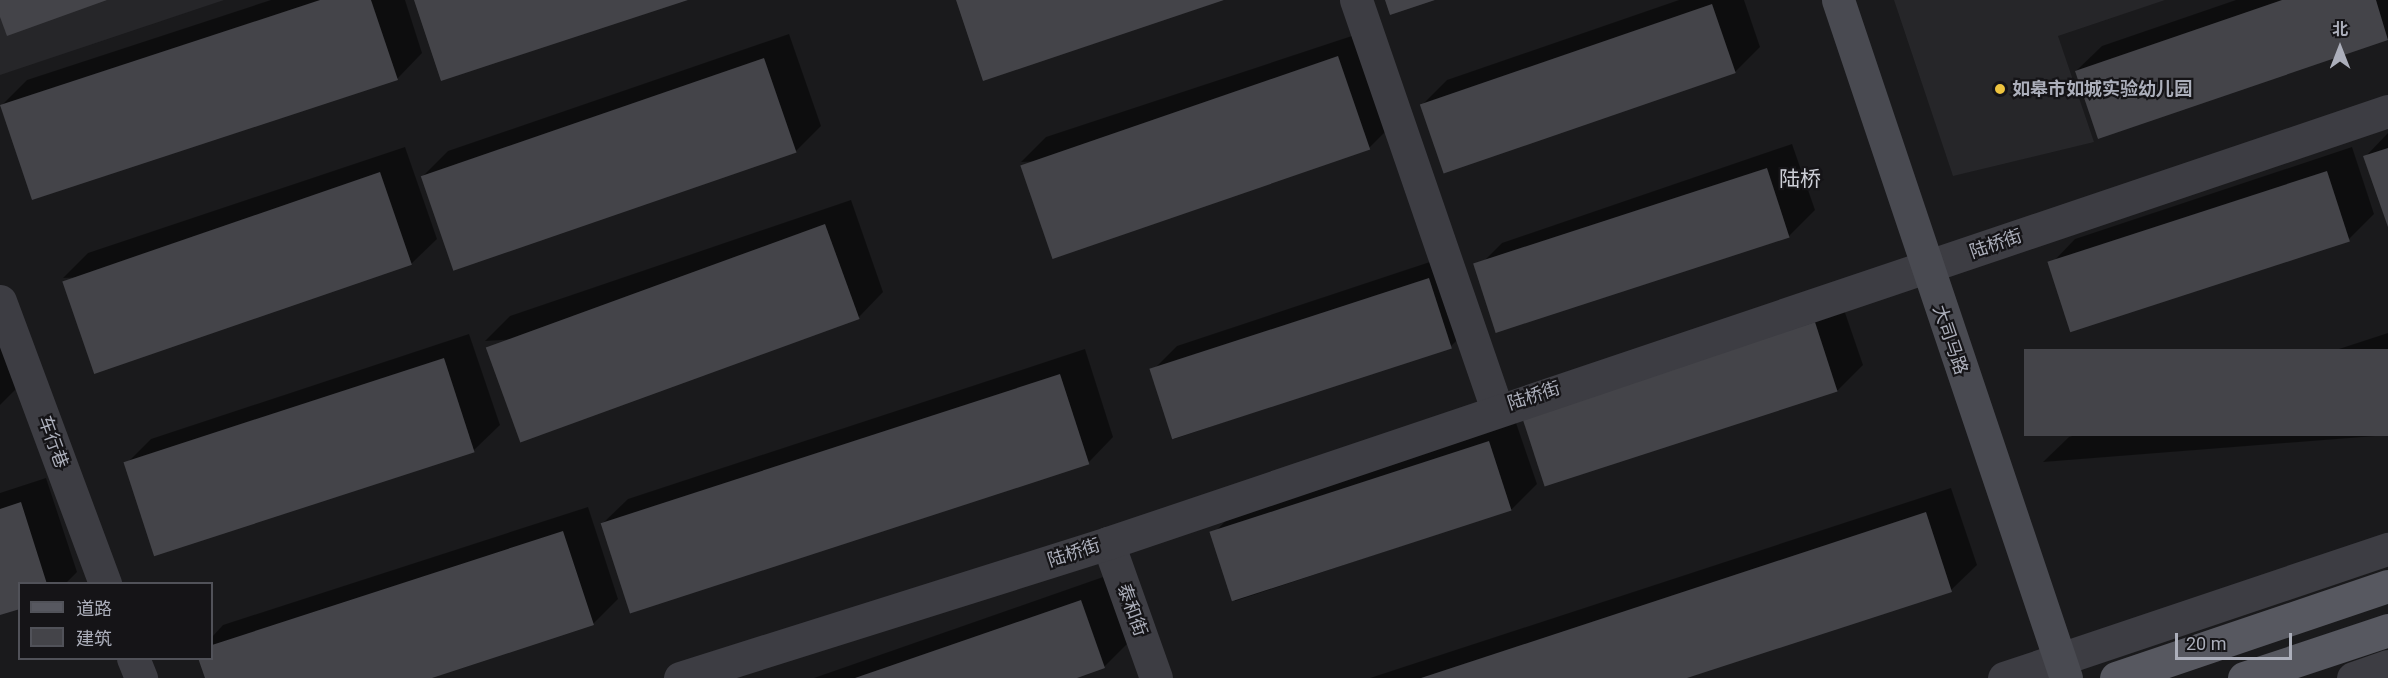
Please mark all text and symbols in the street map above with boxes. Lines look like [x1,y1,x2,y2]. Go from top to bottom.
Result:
north arrow [2310,18,2370,78]
text: 北 [2332,20,2348,39]
place label: 如皋市如城实验幼儿园 [2012,78,2192,100]
marker: 如皋市如城实验幼儿园 [1993,82,2007,96]
district label: 陆桥 [1779,166,1821,192]
street label: 陆桥街 [1967,225,2025,263]
street label: 大司马路 [1928,302,1972,378]
street label: 陆桥街 [1505,377,1563,415]
street label: 车行巷 [34,413,72,471]
street label: 陆桥街 [1045,534,1103,572]
street label: 泰和街 [1113,581,1151,639]
legend [18,582,213,660]
text: 道路 [76,598,112,619]
scale bar [2178,621,2295,659]
text: 建筑 [76,628,112,649]
text: 20 m [2186,633,2226,654]

